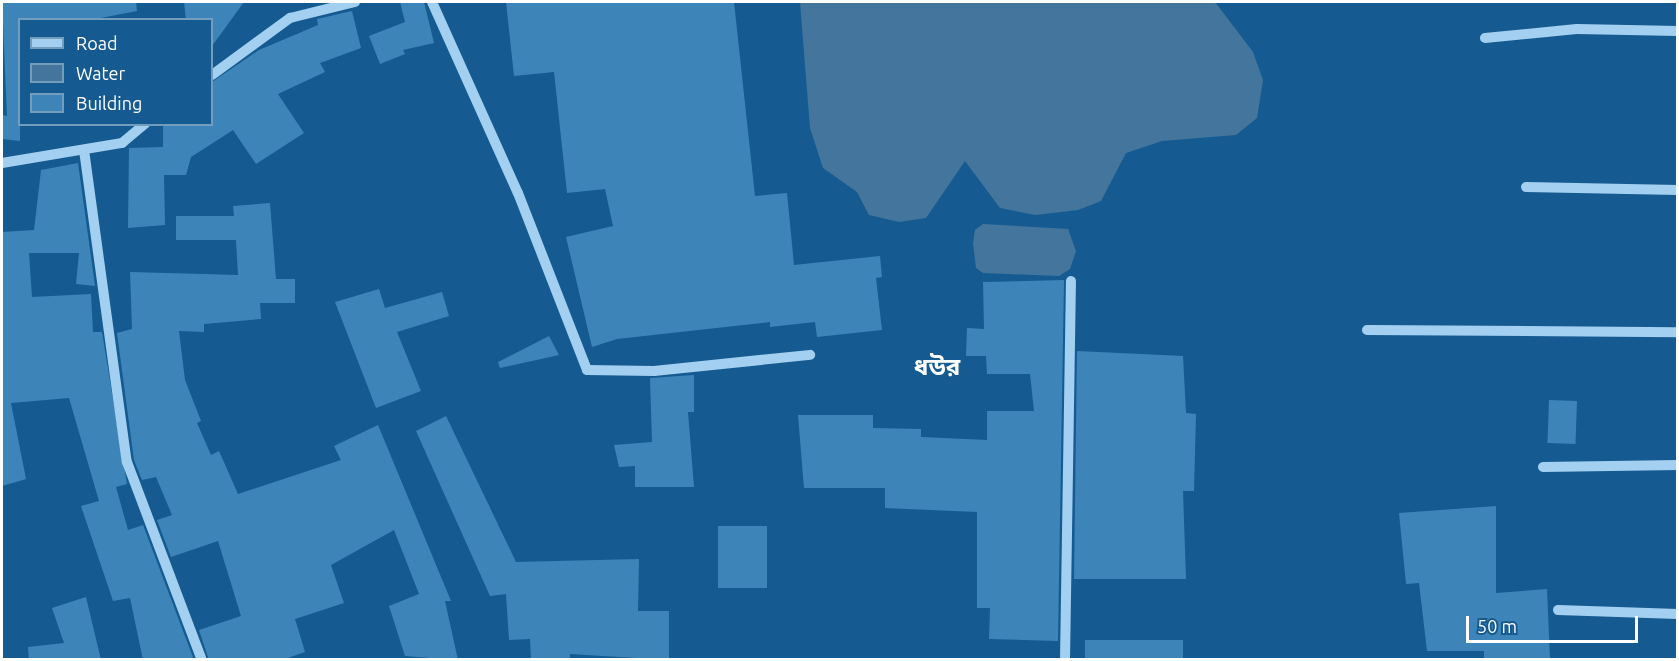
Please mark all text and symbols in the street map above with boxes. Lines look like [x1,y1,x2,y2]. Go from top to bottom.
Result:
legend [18,18,213,126]
text: Road [76,33,118,53]
text: Water [76,63,125,83]
text: Building [76,93,142,113]
district label: ধউর [914,353,960,381]
scale bar [1469,604,1642,642]
text: 50 m [1477,616,1517,636]

